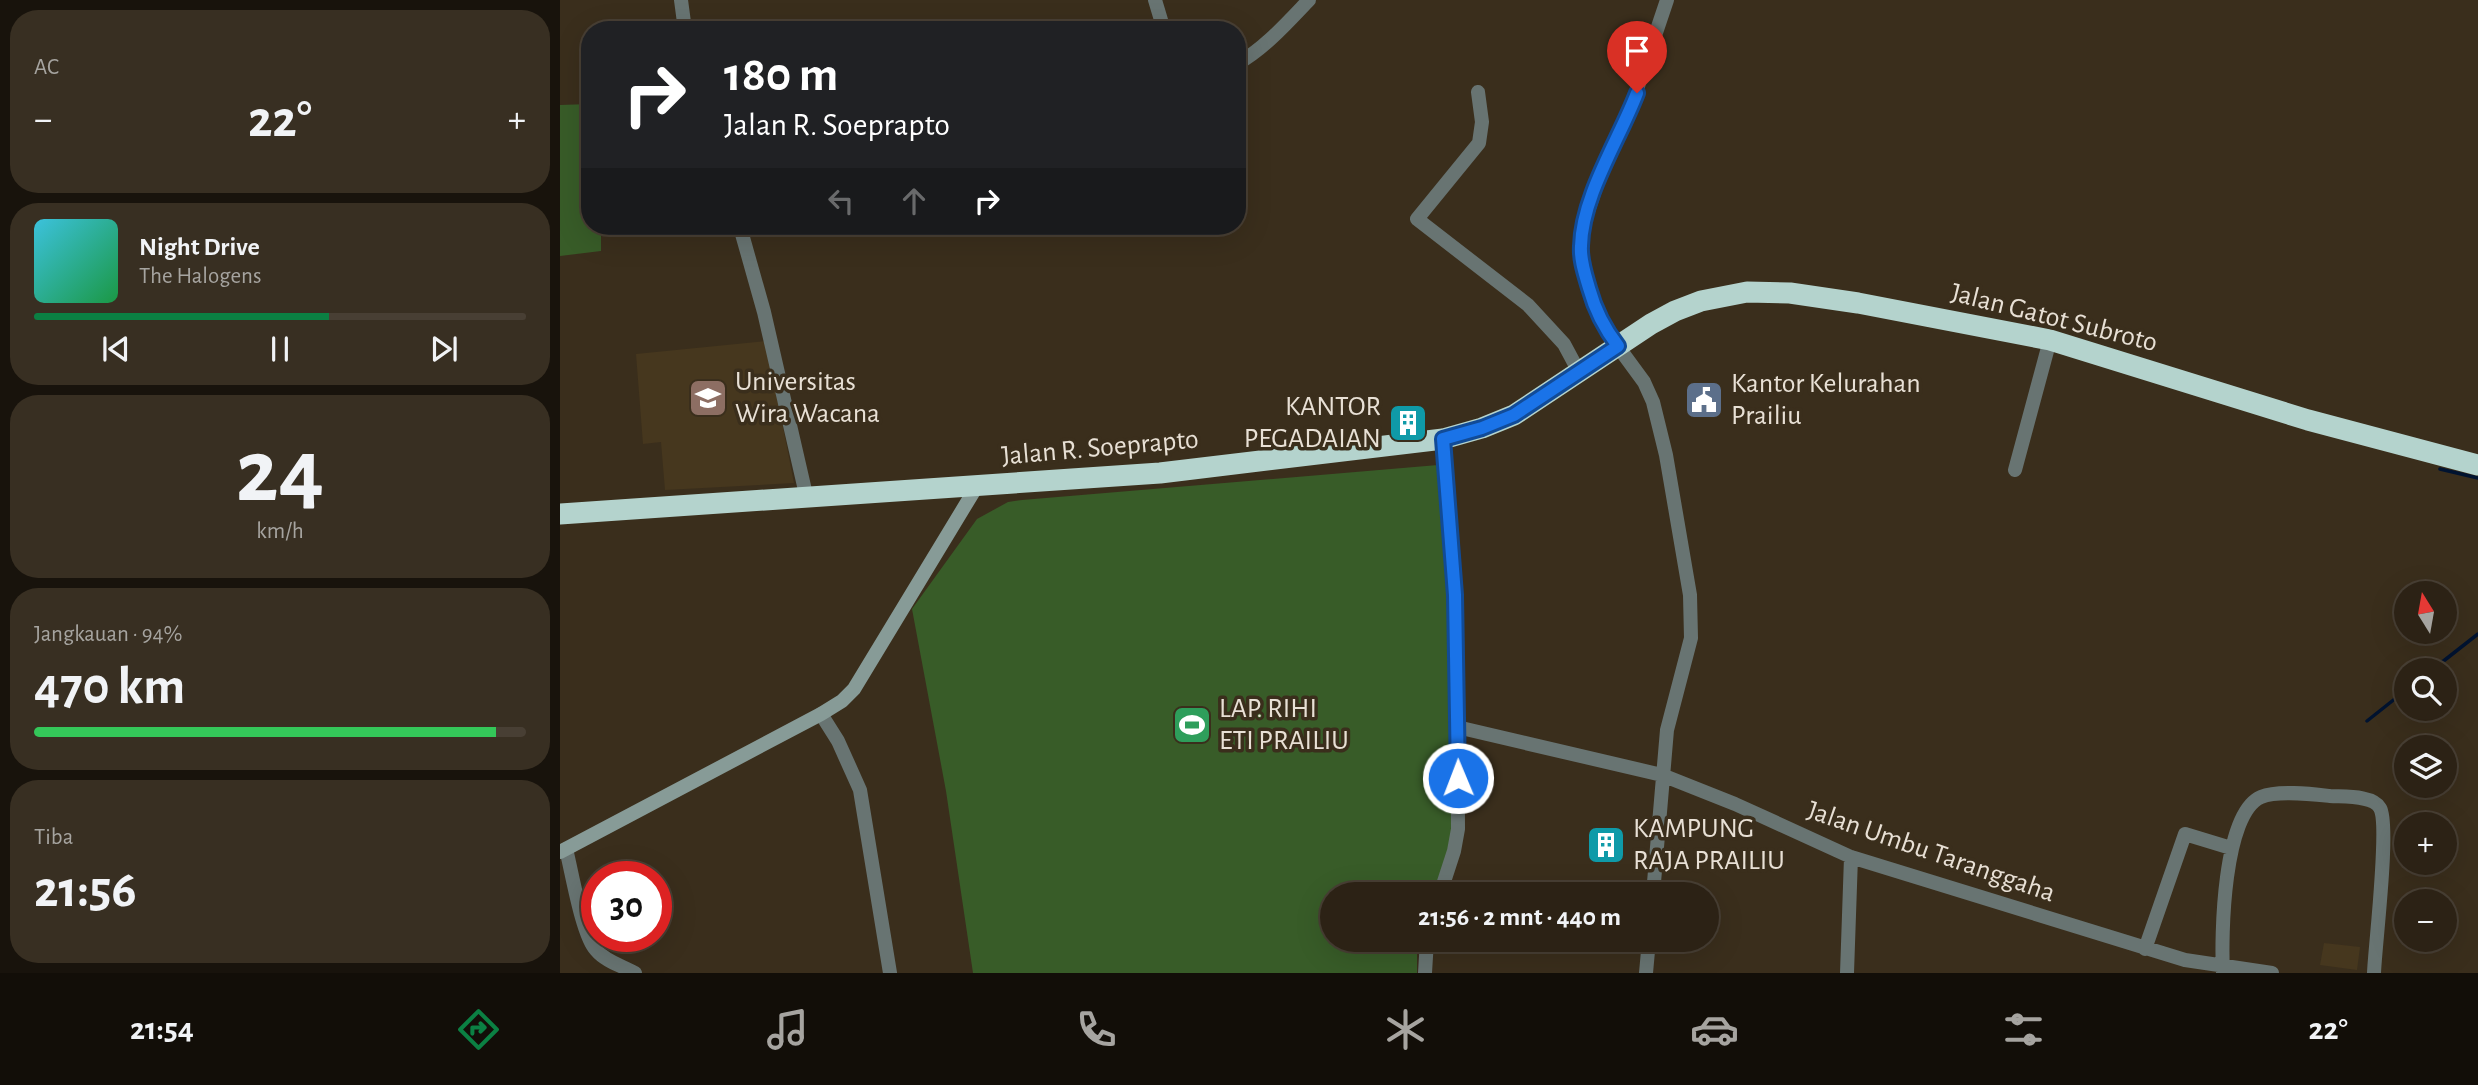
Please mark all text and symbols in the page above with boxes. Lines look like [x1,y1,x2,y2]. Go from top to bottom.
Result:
pin [1607,21,1667,93]
icon: arrive [1618,32,1656,70]
icon: right [609,49,700,140]
text: 180 m [724,51,838,100]
text: AC [34,56,59,79]
text: 22° [248,94,312,146]
text: − [34,101,52,139]
text: + [508,101,526,139]
text: Jalan R. Soeprapto [724,109,950,141]
icon: left [822,182,860,220]
icon: ahead [895,182,933,220]
icon: right [968,182,1006,220]
text: Night Drive [139,234,260,260]
text: The Halogens [139,265,261,288]
street label: Jalan Gatot Subroto [1948,279,2160,357]
icon: previous [97,330,135,368]
icon: pause [261,330,299,368]
icon: next [425,330,463,368]
place label: Universitas Wira Wacana [735,368,880,428]
place label: Kantor Kelurahan Prailiu [1731,370,1921,430]
school or university icon: Universitas Wira Wacana [687,377,729,419]
public building icon: Kantor Kelurahan Prailiu [1683,379,1725,421]
place label: KANTOR PEGADAIAN [1244,393,1381,453]
building icon: KANTOR PEGADAIAN [1387,402,1429,444]
street label: Jalan R. Soeprapto [1000,425,1200,471]
text: 24 [236,427,324,518]
text: km/h [256,520,304,543]
north arrow [2394,581,2457,644]
map controls [2394,581,2457,952]
text: Jangkauan · 94% [34,623,182,646]
button: search [2394,658,2457,721]
text: 470 km [34,661,185,713]
place label: LAP. RIHI ETI PRAILIU [1219,695,1349,755]
sports icon: LAP. RIHI ETI PRAILIU [1171,704,1213,746]
button: layers [2394,735,2457,798]
position arrow [1421,741,1495,815]
street label: Jalan Umbu Taranggaha [1803,796,2059,908]
button: + [2394,812,2457,875]
place label: KAMPUNG RAJA PRAILIU [1633,815,1785,875]
building icon: KAMPUNG RAJA PRAILIU [1585,824,1627,866]
text: Tiba [34,826,73,849]
speed limit sign: 30 [581,861,672,952]
text: 21:56 [34,864,137,916]
button: − [2394,889,2457,952]
text: 21:56 · 2 mnt · 440 m [1418,904,1621,930]
icon: directions [454,1005,503,1054]
icon: music [763,1005,812,1054]
icon: phone [1072,1005,1121,1054]
icon: climate [1381,1005,1430,1054]
icon: car [1690,1005,1739,1054]
icon: filters [1999,1005,2048,1054]
text: 21:54 [130,1013,194,1045]
text: 22° [2308,1013,2348,1045]

